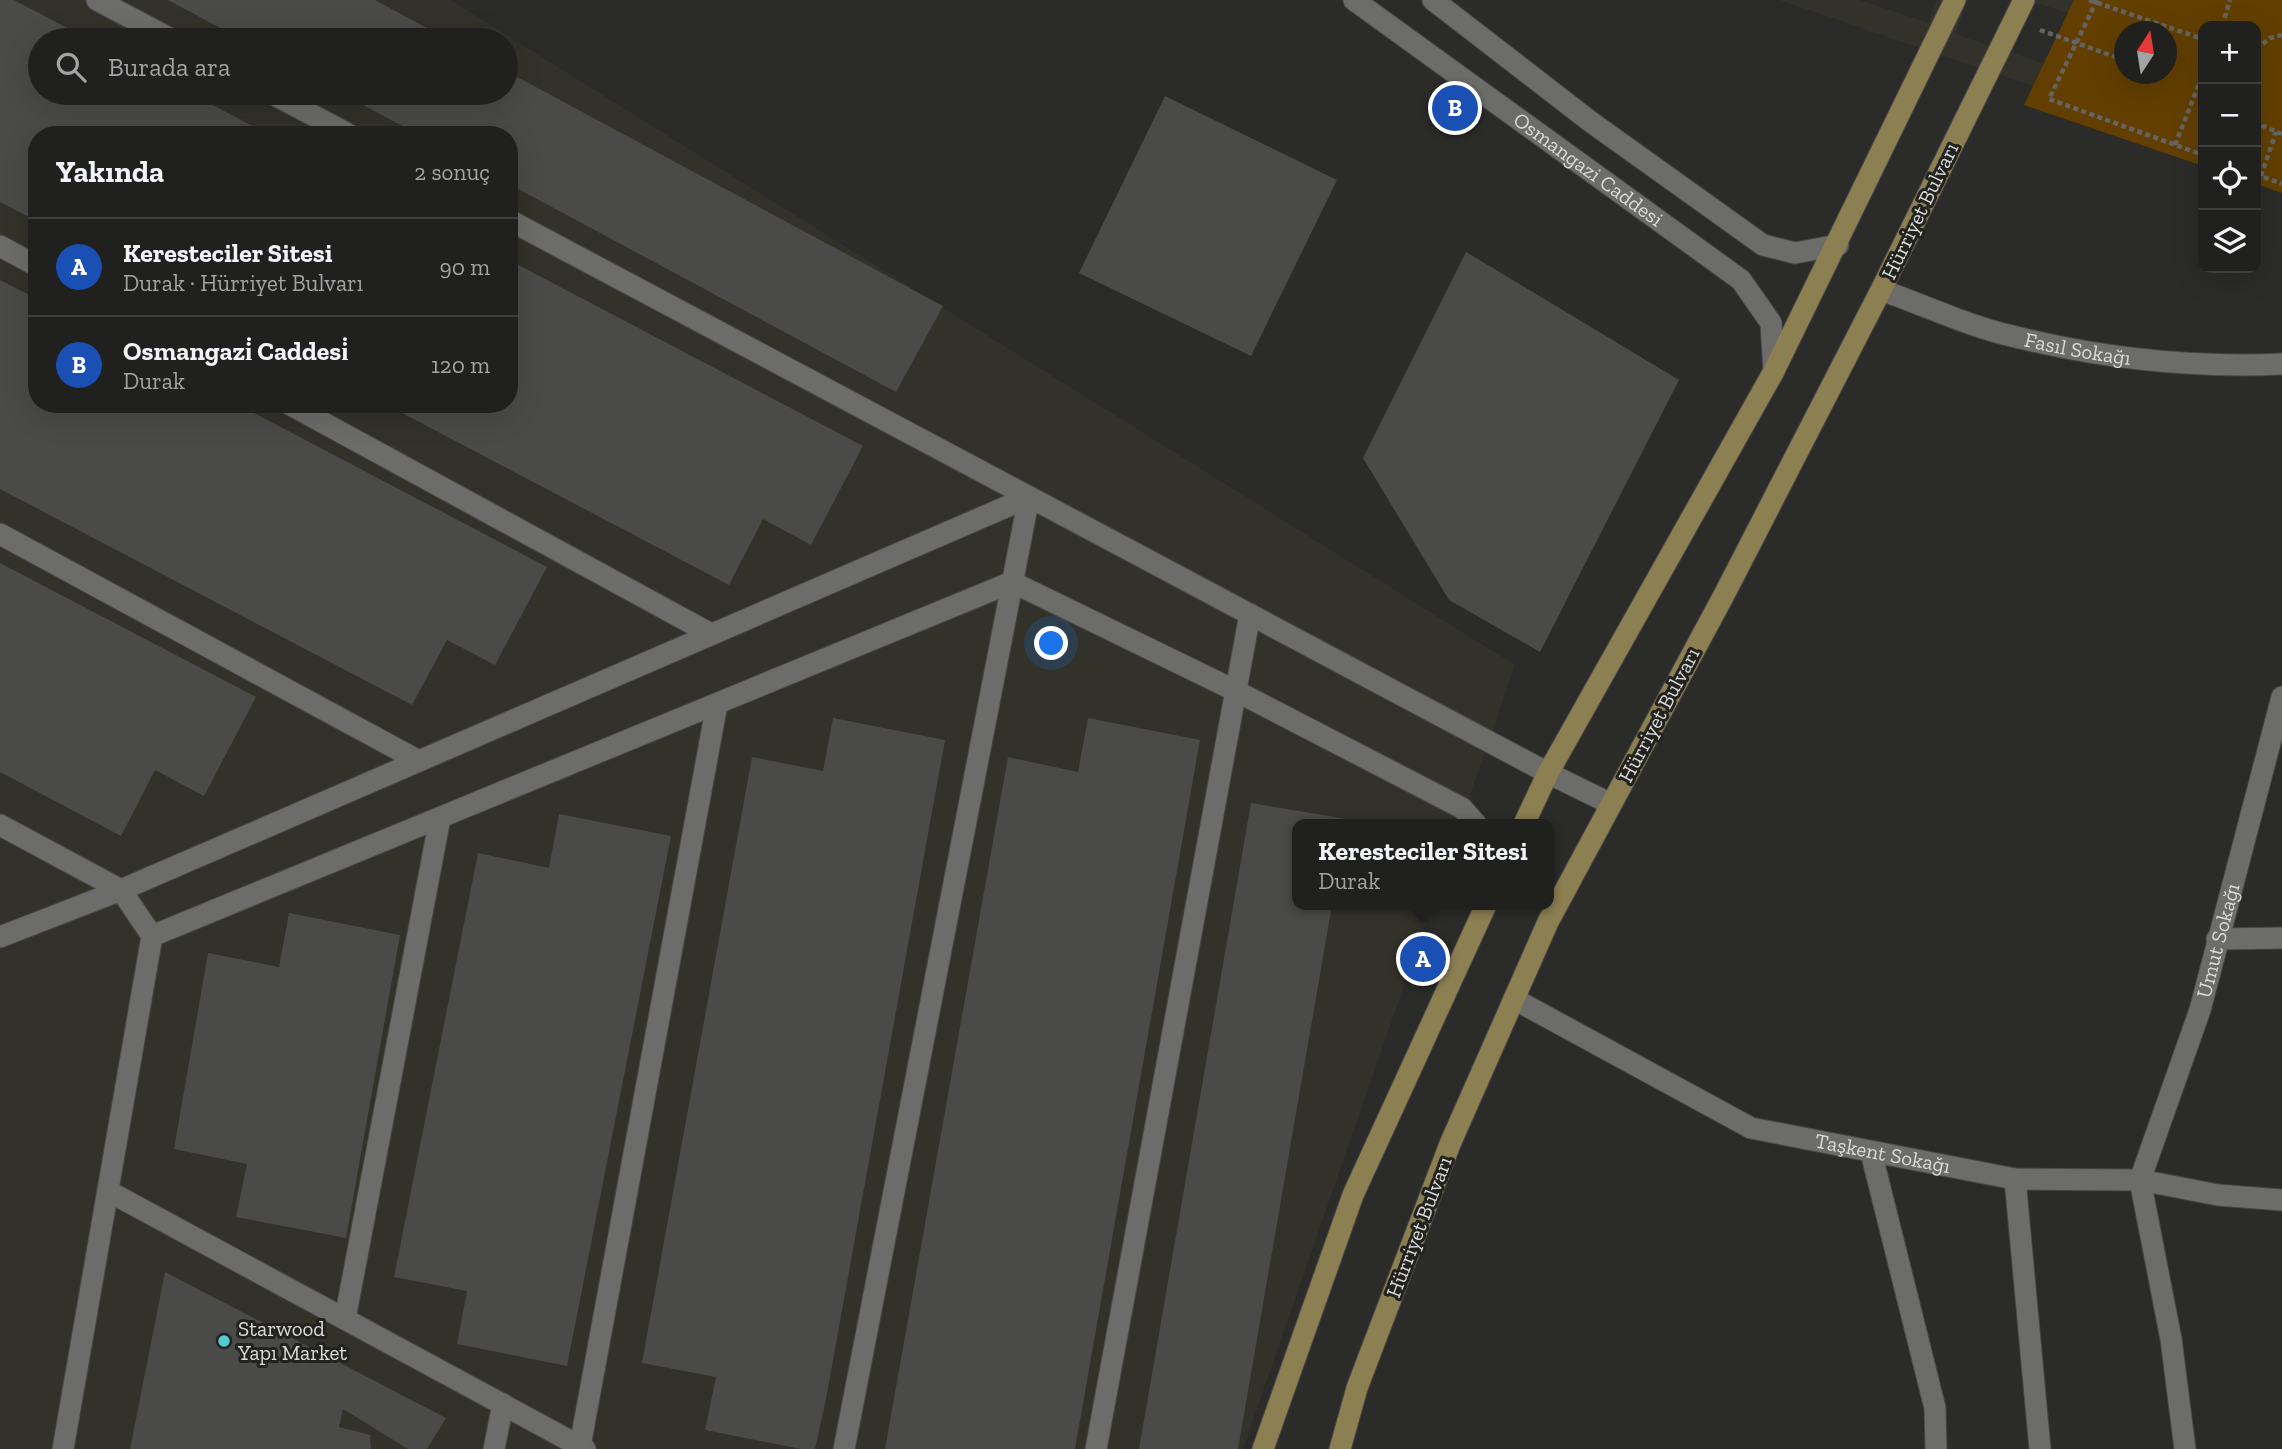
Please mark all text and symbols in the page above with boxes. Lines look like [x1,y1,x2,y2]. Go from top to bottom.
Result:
north arrow [2114,21,2177,84]
map controls [2198,21,2261,273]
button: + [2198,21,2261,84]
search box [28,28,518,105]
icon: search [52,48,90,86]
text: Burada ara [108,51,231,83]
pin: B [1432,82,1478,134]
button: − [2198,84,2261,147]
street label: Osmangazi Caddesi [1509,106,1668,232]
street label: Hürriyet Bulvarı [1876,138,1963,283]
button: locate [2198,147,2261,210]
text: Yakında [56,154,164,190]
text: 2 sonuç [414,158,490,186]
button: layers [2198,210,2261,273]
text: Keresteciler Sitesi [123,237,332,269]
text: A [71,253,87,281]
text: 90 m [439,253,490,281]
text: Durak · Hürriyet Bulvarı [123,269,363,297]
street label: Fasıl Sokağı [2022,326,2132,370]
text: Osmangazi̇ Caddesi̇ [123,335,348,367]
text: B [72,351,86,379]
text: 120 m [431,351,490,379]
text: Durak [123,367,185,395]
your location [1034,626,1068,660]
street label: Hürriyet Bulvarı [1613,643,1705,786]
popup [1292,819,1554,910]
text: Keresteciler Sitesi [1318,835,1528,867]
text: Durak [1318,867,1380,895]
street label: Umut Sokağı [2191,880,2245,1000]
pin: A [1400,933,1446,985]
street label: Taşkent Sokağı [1813,1128,1953,1178]
street label: Hürriyet Bulvarı [1380,1153,1457,1301]
place label: Starwood Yapı Market [237,1316,347,1365]
marker: Starwood Yapı Market [216,1333,232,1349]

